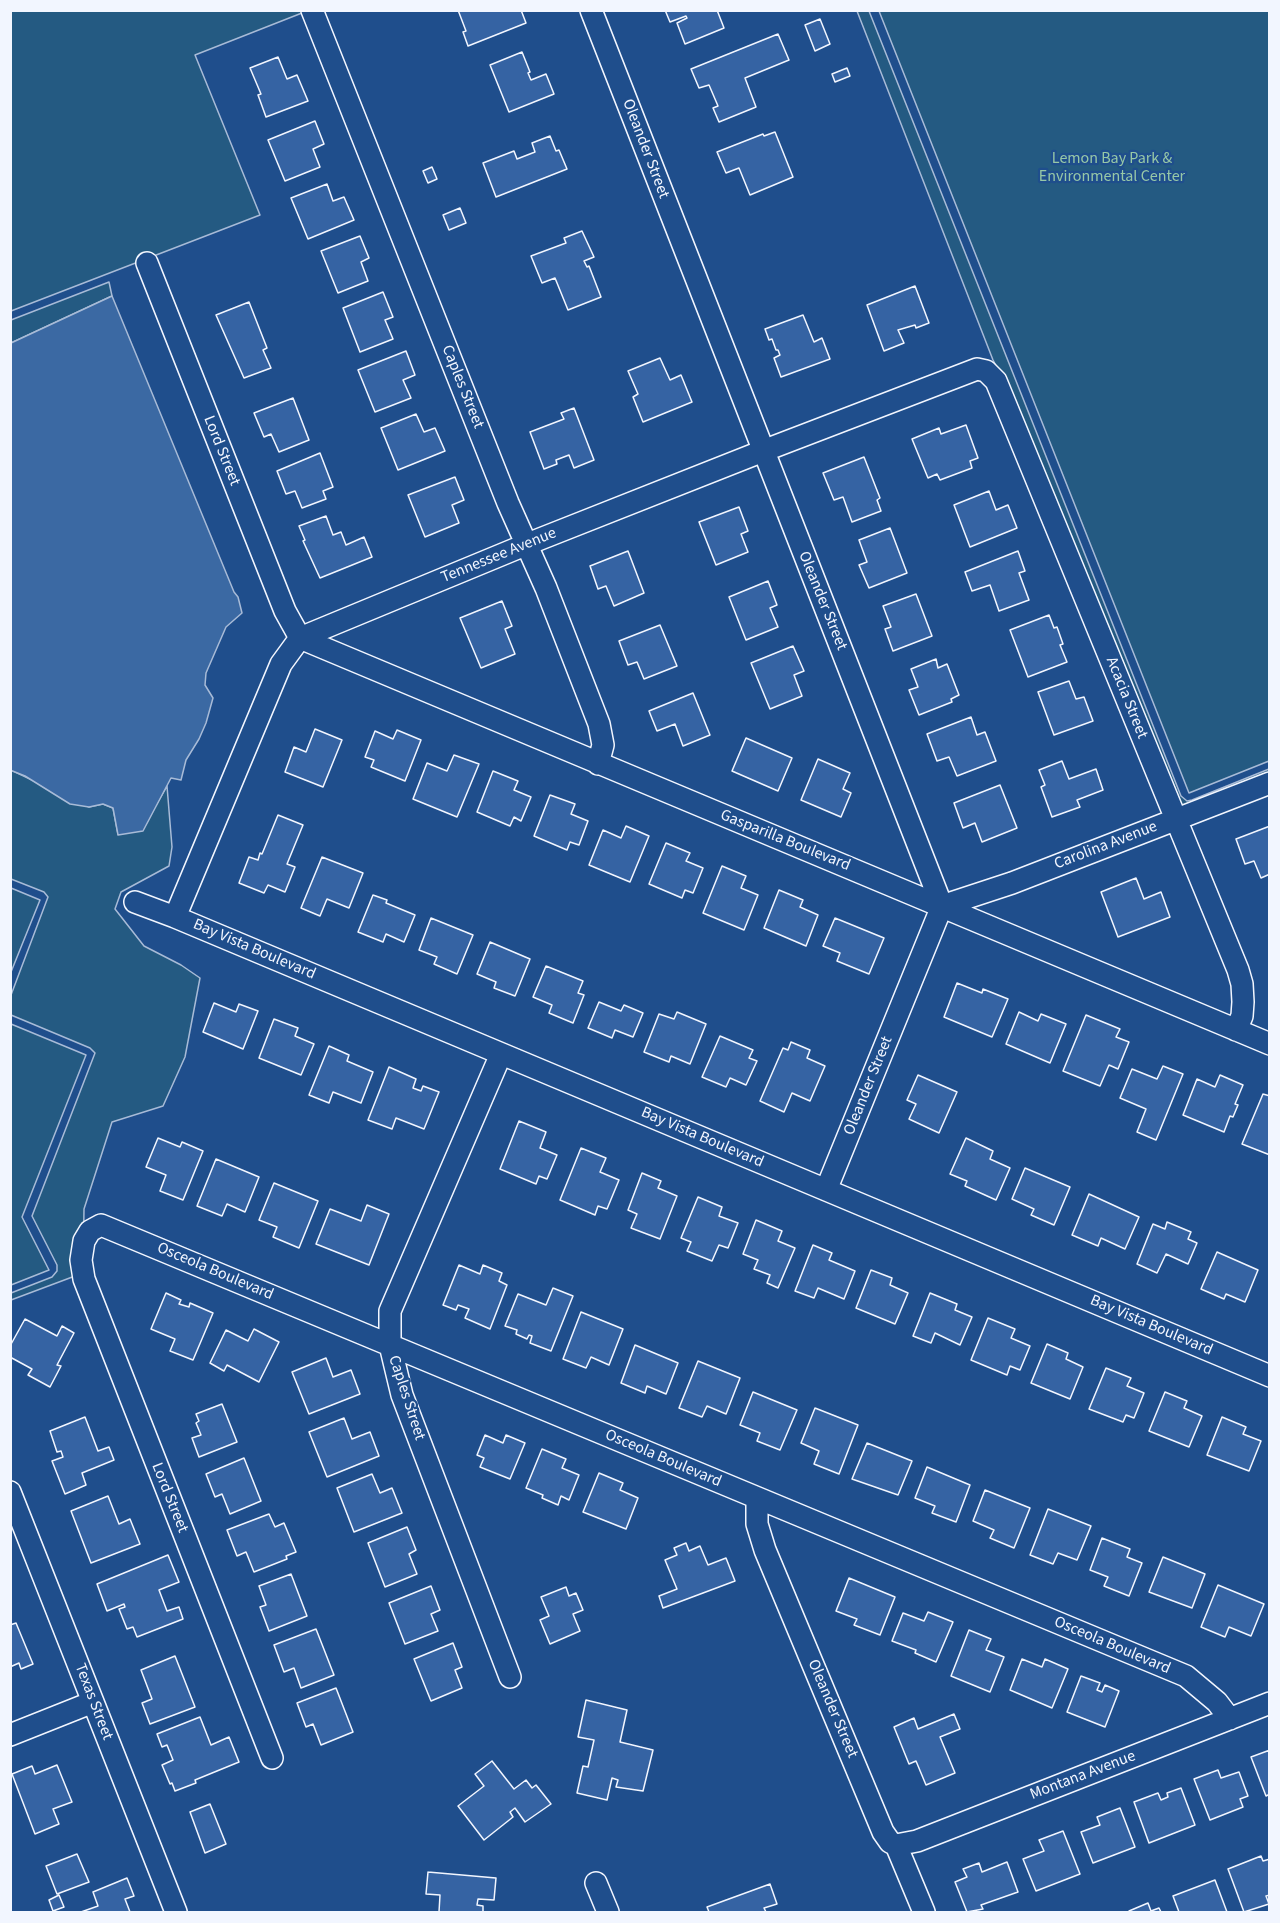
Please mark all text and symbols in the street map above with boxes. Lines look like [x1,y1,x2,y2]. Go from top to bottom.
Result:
street label: Oleander Street [617,97,673,201]
park label: Lemon Bay Park & Environmental Center [1039,149,1185,187]
street label: Caples Street [437,343,487,431]
street label: Lord Street [198,413,244,489]
street label: Tennessee Avenue [439,524,559,588]
street label: Oleander Street [793,549,851,653]
street label: Acacia Street [1101,654,1151,742]
street label: Gasparilla Boulevard [717,806,853,876]
street label: Carolina Avenue [1052,818,1160,874]
street label: Bay Vista Boulevard [190,915,318,985]
street label: Oleander Street [840,1034,898,1138]
street label: Bay Vista Boulevard [638,1103,766,1173]
street label: Osceola Boulevard [154,1239,276,1305]
street label: Bay Vista Boulevard [1087,1291,1215,1361]
street label: Caples Street [383,1353,429,1443]
street label: Osceola Boulevard [602,1426,724,1492]
street label: Lord Street [146,1460,192,1536]
street label: Osceola Boulevard [1051,1613,1173,1679]
street label: Oleander Street [803,1657,861,1761]
street label: Texas Street [70,1661,116,1743]
street label: Montana Avenue [1028,1747,1138,1805]

